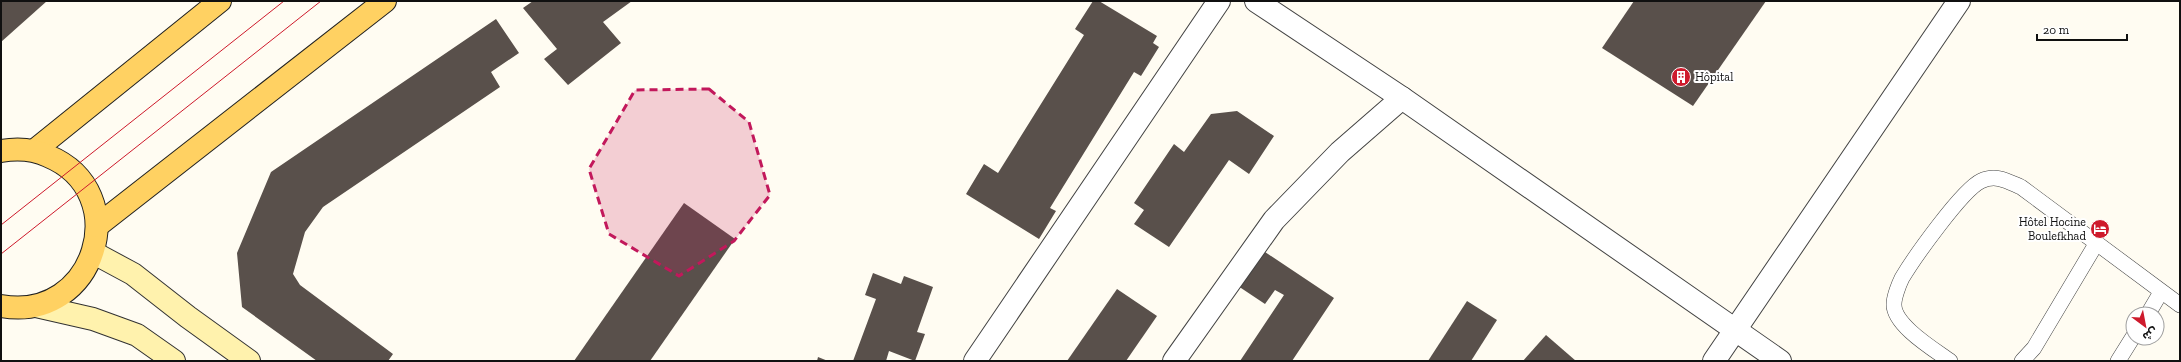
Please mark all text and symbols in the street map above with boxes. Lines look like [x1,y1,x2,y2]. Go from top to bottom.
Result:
scale bar [2037,16,2127,42]
text: 20 m [2043,23,2070,37]
building icon: Hôpital [1670,66,1692,88]
place label: Hôpital [1695,70,1733,84]
place label: Hôtel Hocine Boulefkhad [2019,215,2086,243]
hotel icon: Hôtel Hocine Boulefkhad [2089,218,2111,240]
north arrow [2125,306,2165,346]
text: ش [2140,325,2160,344]

